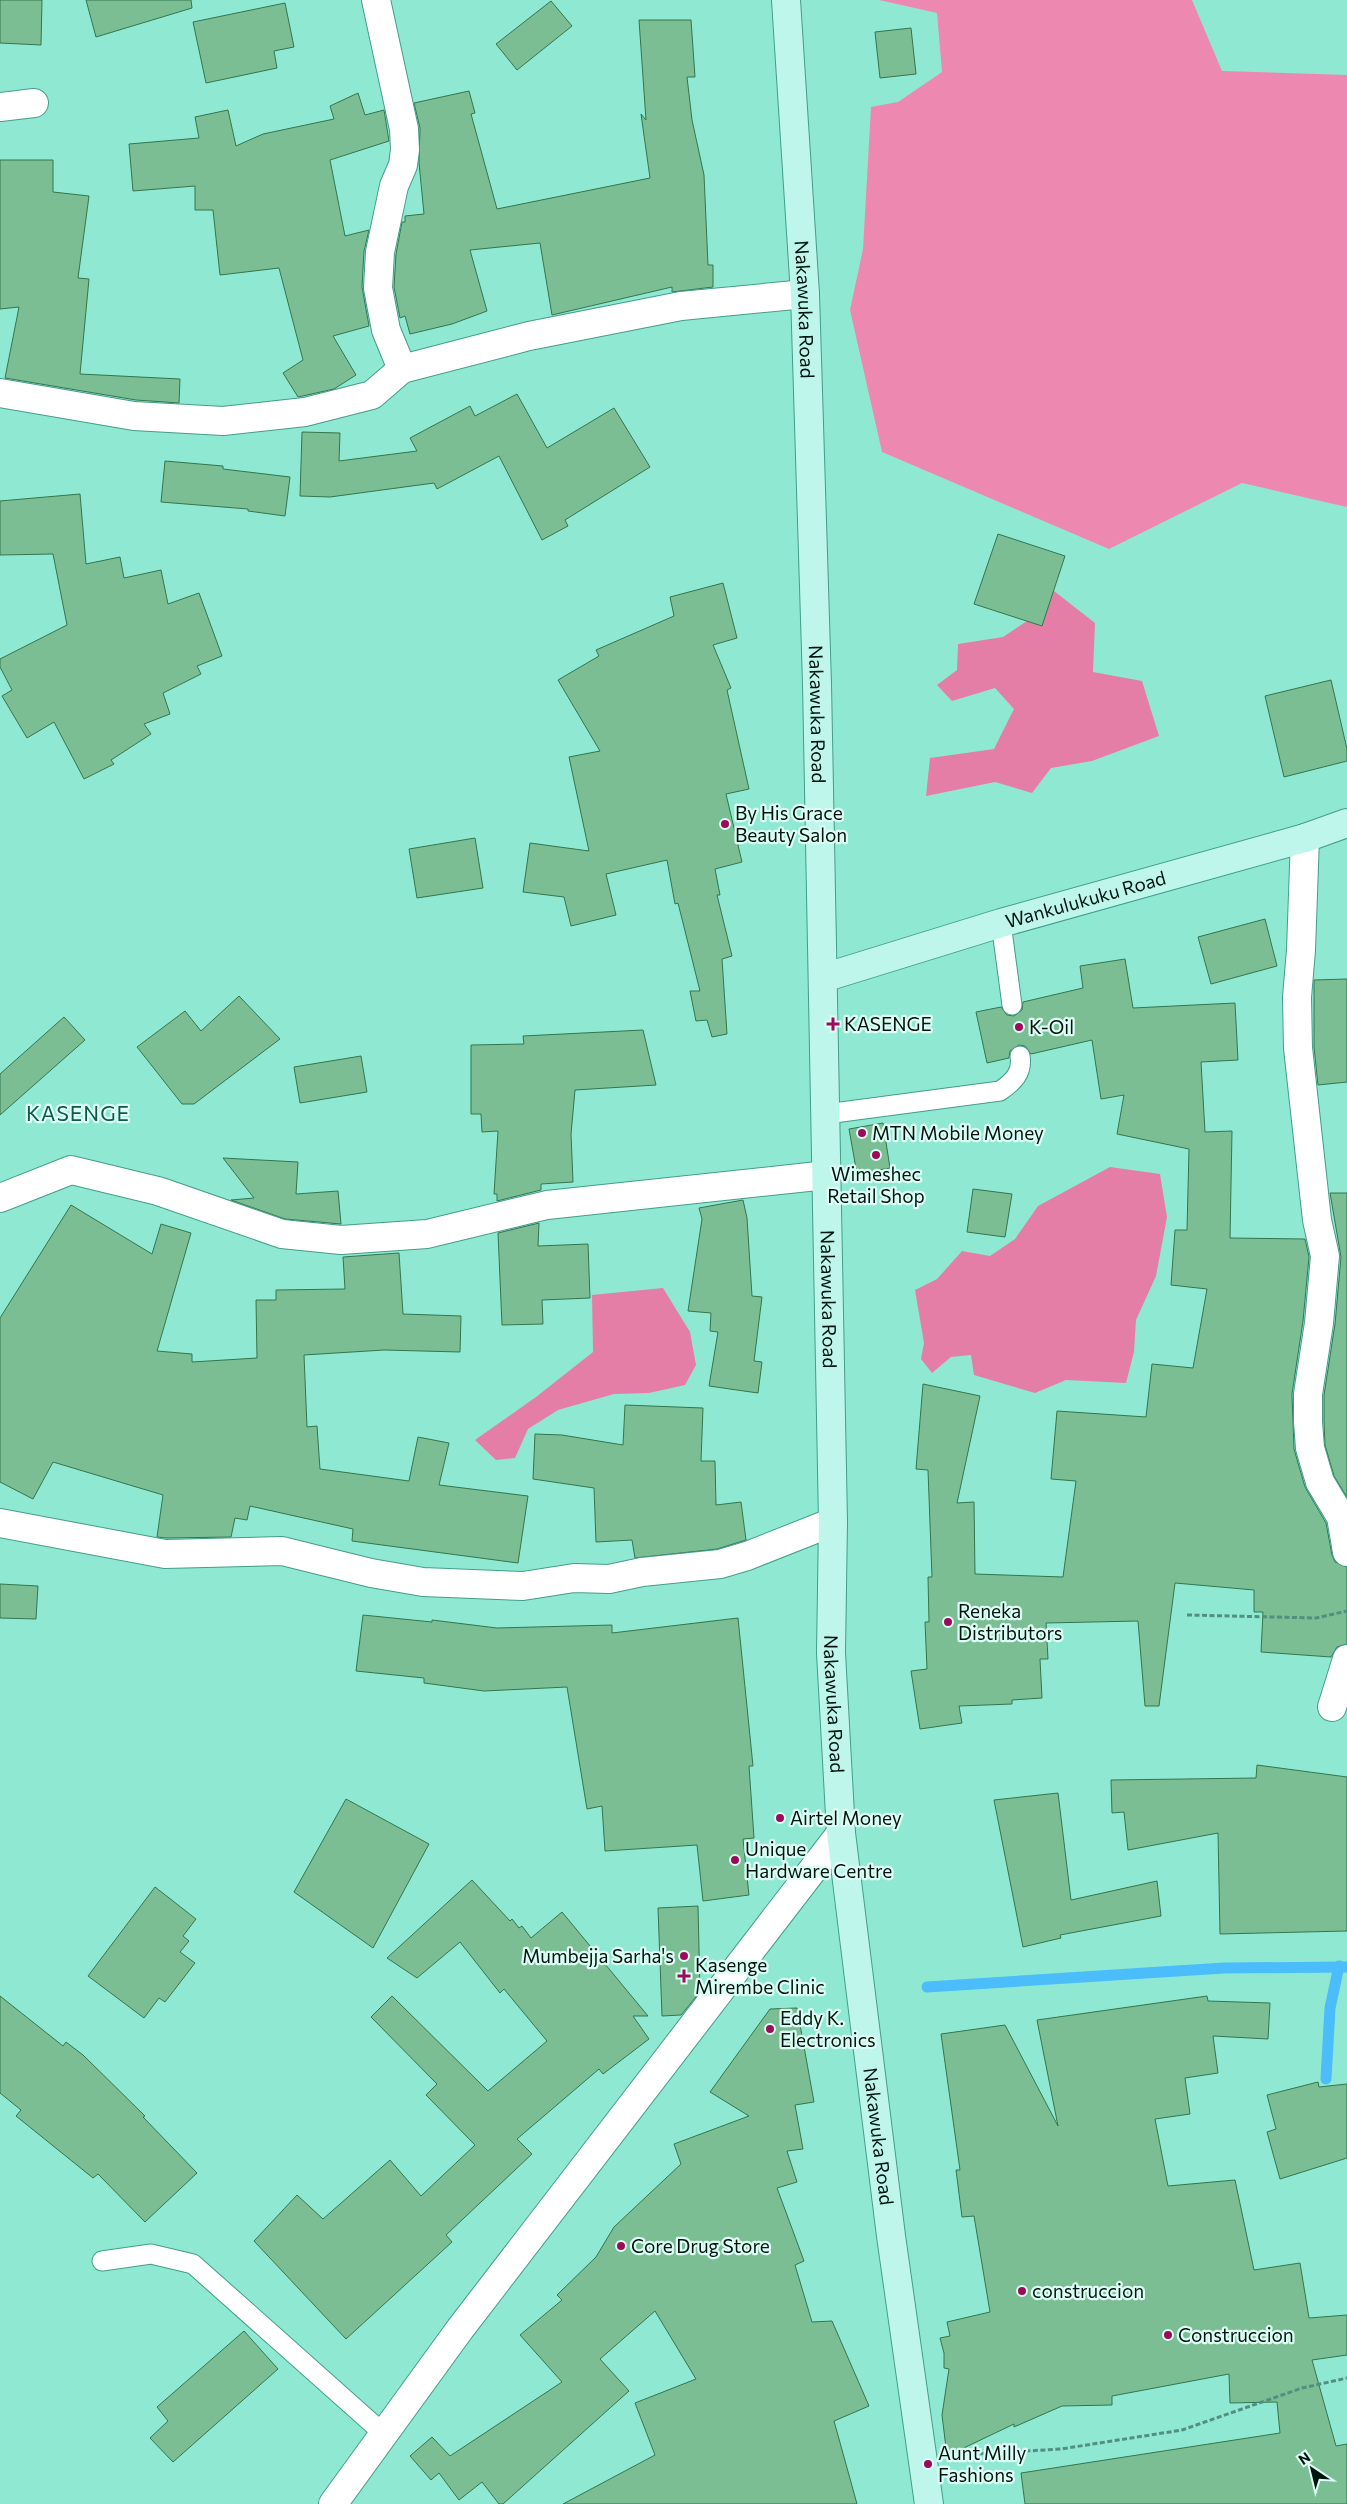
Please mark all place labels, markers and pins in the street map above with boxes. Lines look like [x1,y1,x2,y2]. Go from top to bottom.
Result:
place label: By His Grace Beauty Salon [735,801,847,846]
marker: By His Grace Beauty Salon [719,818,731,830]
place label: KASENGE [844,1012,932,1035]
place label: K-Oil [1029,1015,1074,1038]
marker: KASENGE [826,1017,840,1031]
marker: K-Oil [1013,1021,1025,1033]
place label: MTN Mobile Money [872,1121,1044,1144]
marker: MTN Mobile Money [856,1127,868,1139]
marker: Wimeshec Retail Shop [870,1149,882,1161]
place label: Wimeshec Retail Shop [827,1162,925,1207]
place label: Reneka Distributors [958,1599,1063,1644]
marker: Reneka Distributors [942,1616,954,1628]
place label: Airtel Money [790,1806,902,1829]
marker: Airtel Money [774,1812,786,1824]
place label: Unique Hardware Centre [745,1837,892,1882]
marker: Unique Hardware Centre [729,1854,741,1866]
place label: Mumbejja Sarha's [522,1944,674,1967]
marker: Mumbejja Sarha's [678,1950,690,1962]
place label: Kasenge Mirembe Clinic [695,1953,825,1998]
marker: Kasenge Mirembe Clinic [677,1969,691,1983]
place label: Eddy K. Electronics [780,2006,876,2051]
marker: Eddy K. Electronics [764,2023,776,2035]
place label: Core Drug Store [631,2234,770,2257]
marker: Core Drug Store [615,2240,627,2252]
place label: construccion [1032,2279,1144,2302]
marker: construccion [1016,2285,1028,2297]
place label: Construccion [1178,2323,1294,2346]
marker: Construccion [1162,2329,1174,2341]
place label: Aunt Milly Fashions [938,2441,1027,2486]
marker: Aunt Milly Fashions [922,2458,934,2470]

